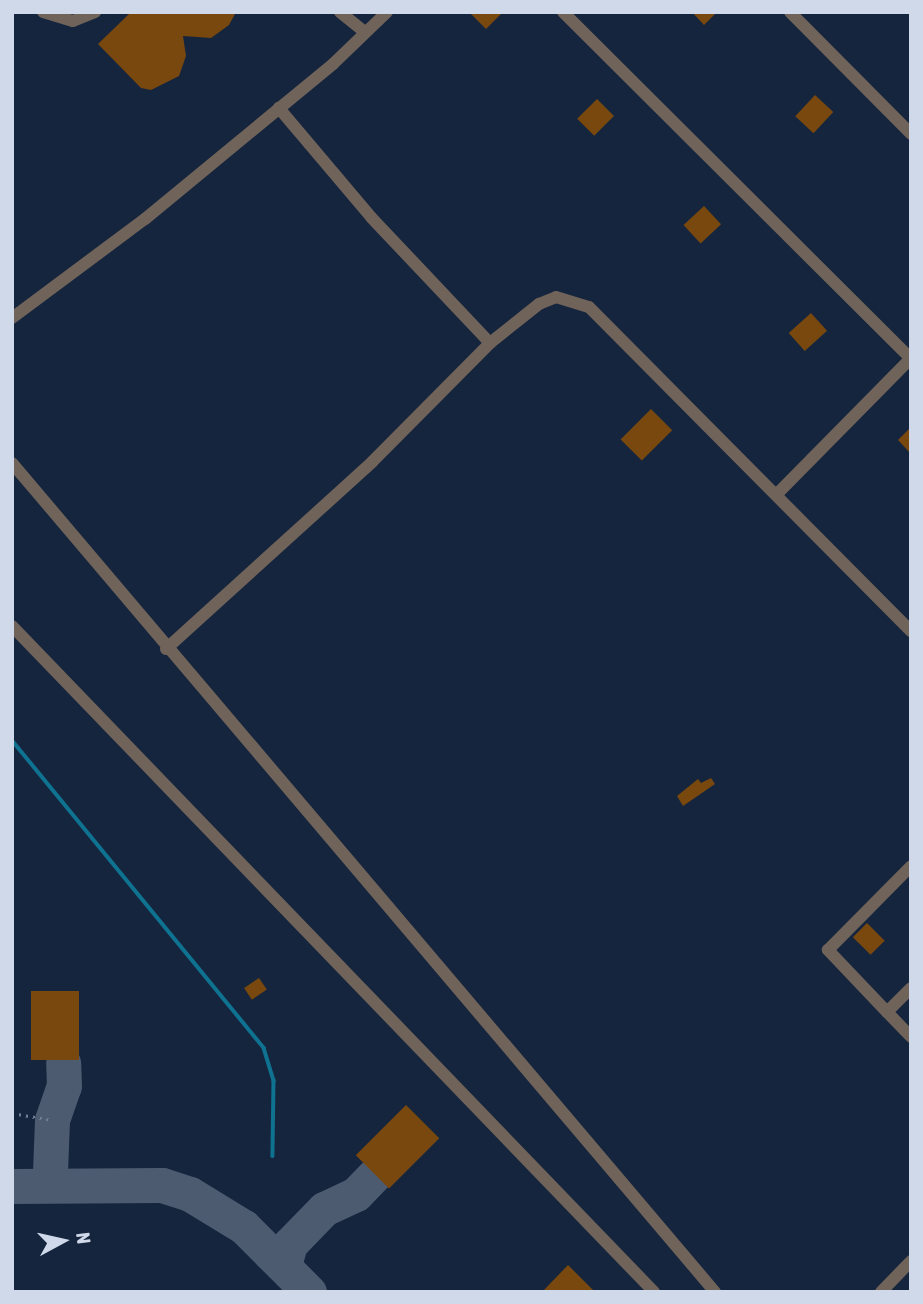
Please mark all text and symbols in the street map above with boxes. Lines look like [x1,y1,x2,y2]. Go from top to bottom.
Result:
north arrow [28,1206,98,1276]
text: N [72,1231,95,1245]

